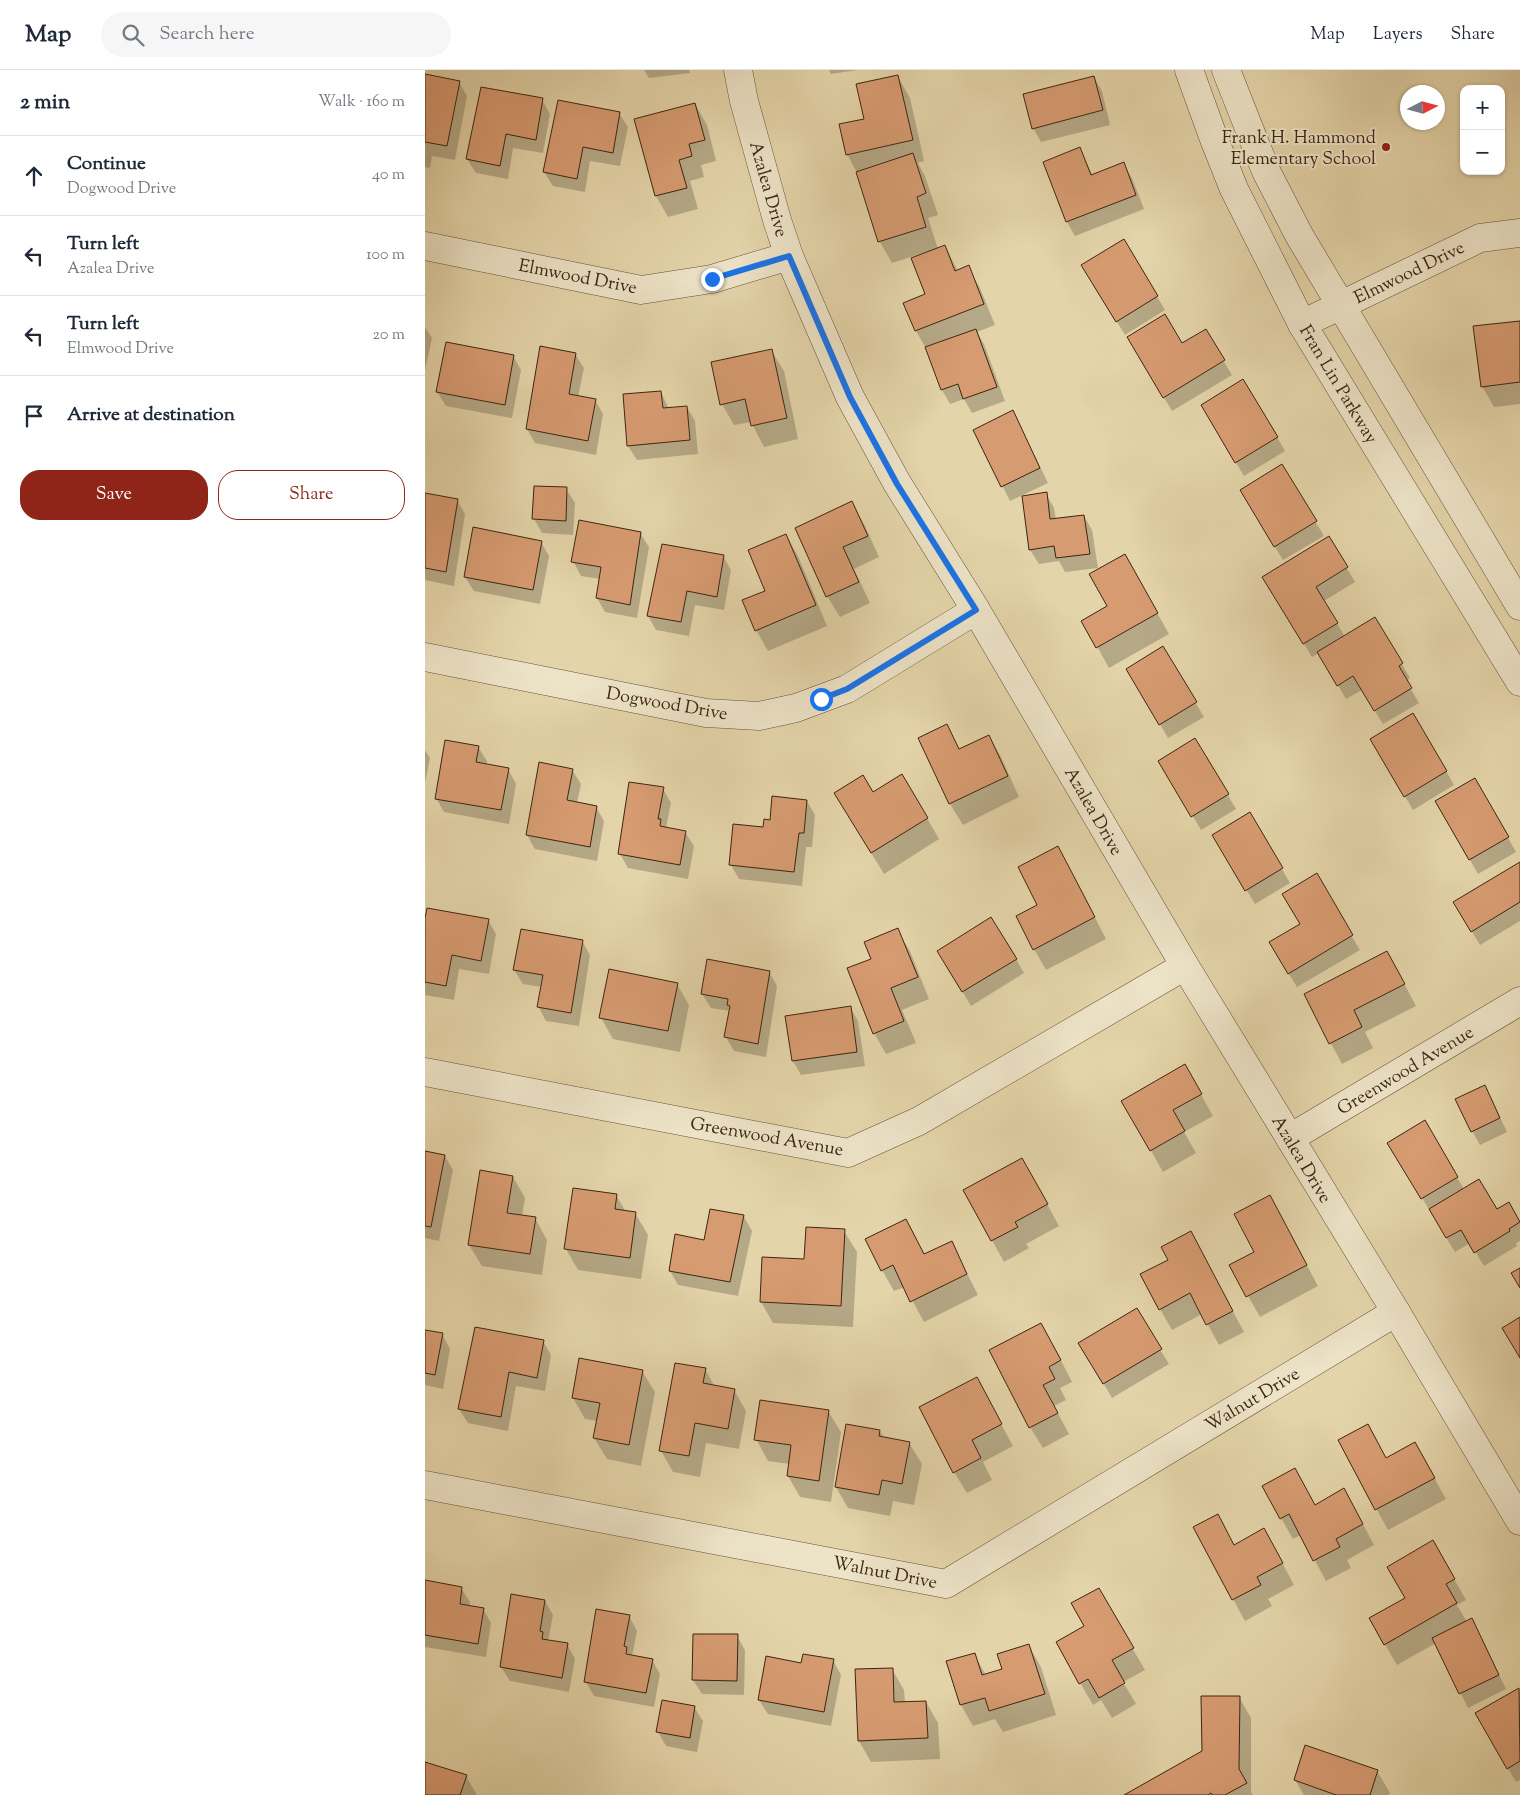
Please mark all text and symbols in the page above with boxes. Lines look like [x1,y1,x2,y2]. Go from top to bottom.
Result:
search box [101,12,451,57]
text: Map [25,18,71,52]
icon: search [119,21,147,49]
text: Search here [159,21,255,48]
text: Map [1310,22,1345,48]
text: Layers [1373,22,1423,48]
text: Share [1451,22,1495,48]
north arrow [1400,85,1445,130]
map controls [1460,85,1505,175]
button: + [1460,85,1505,130]
text: 2 min [20,88,70,118]
text: Walk · 160 m [318,91,405,114]
place label: Frank H. Hammond Elementary School [1222,126,1376,173]
button: − [1460,130,1505,175]
street label: Azalea Drive [741,139,793,240]
marker: Frank H. Hammond Elementary School [1380,141,1392,153]
text: Continue [67,151,146,178]
icon: ahead [20,162,48,190]
text: 40 m [372,164,405,187]
text: Dogwood Drive [67,178,176,201]
text: Turn left [67,231,139,258]
street label: Elmwood Drive [1350,236,1470,312]
icon: left [20,242,48,270]
text: 100 m [366,244,405,267]
street label: Elmwood Drive [516,254,639,302]
text: Azalea Drive [67,258,154,281]
route end [701,268,724,291]
text: Turn left [67,311,139,338]
street label: Fran Lin Parkway [1292,321,1383,449]
icon: left [20,322,48,350]
text: 20 m [372,324,405,347]
text: Elmwood Drive [67,338,174,361]
icon: arrive [20,402,48,430]
text: Arrive at destination [67,402,235,429]
button: Save [20,470,208,520]
button: Share [218,470,405,520]
street label: Dogwood Drive [604,682,729,728]
route start [810,688,833,711]
street label: Azalea Drive [1056,763,1128,861]
street label: Greenwood Avenue [1333,1021,1479,1123]
street label: Azalea Drive [1264,1111,1337,1209]
street label: Greenwood Avenue [688,1112,845,1164]
street label: Walnut Drive [1201,1362,1305,1439]
street label: Walnut Drive [830,1551,939,1597]

